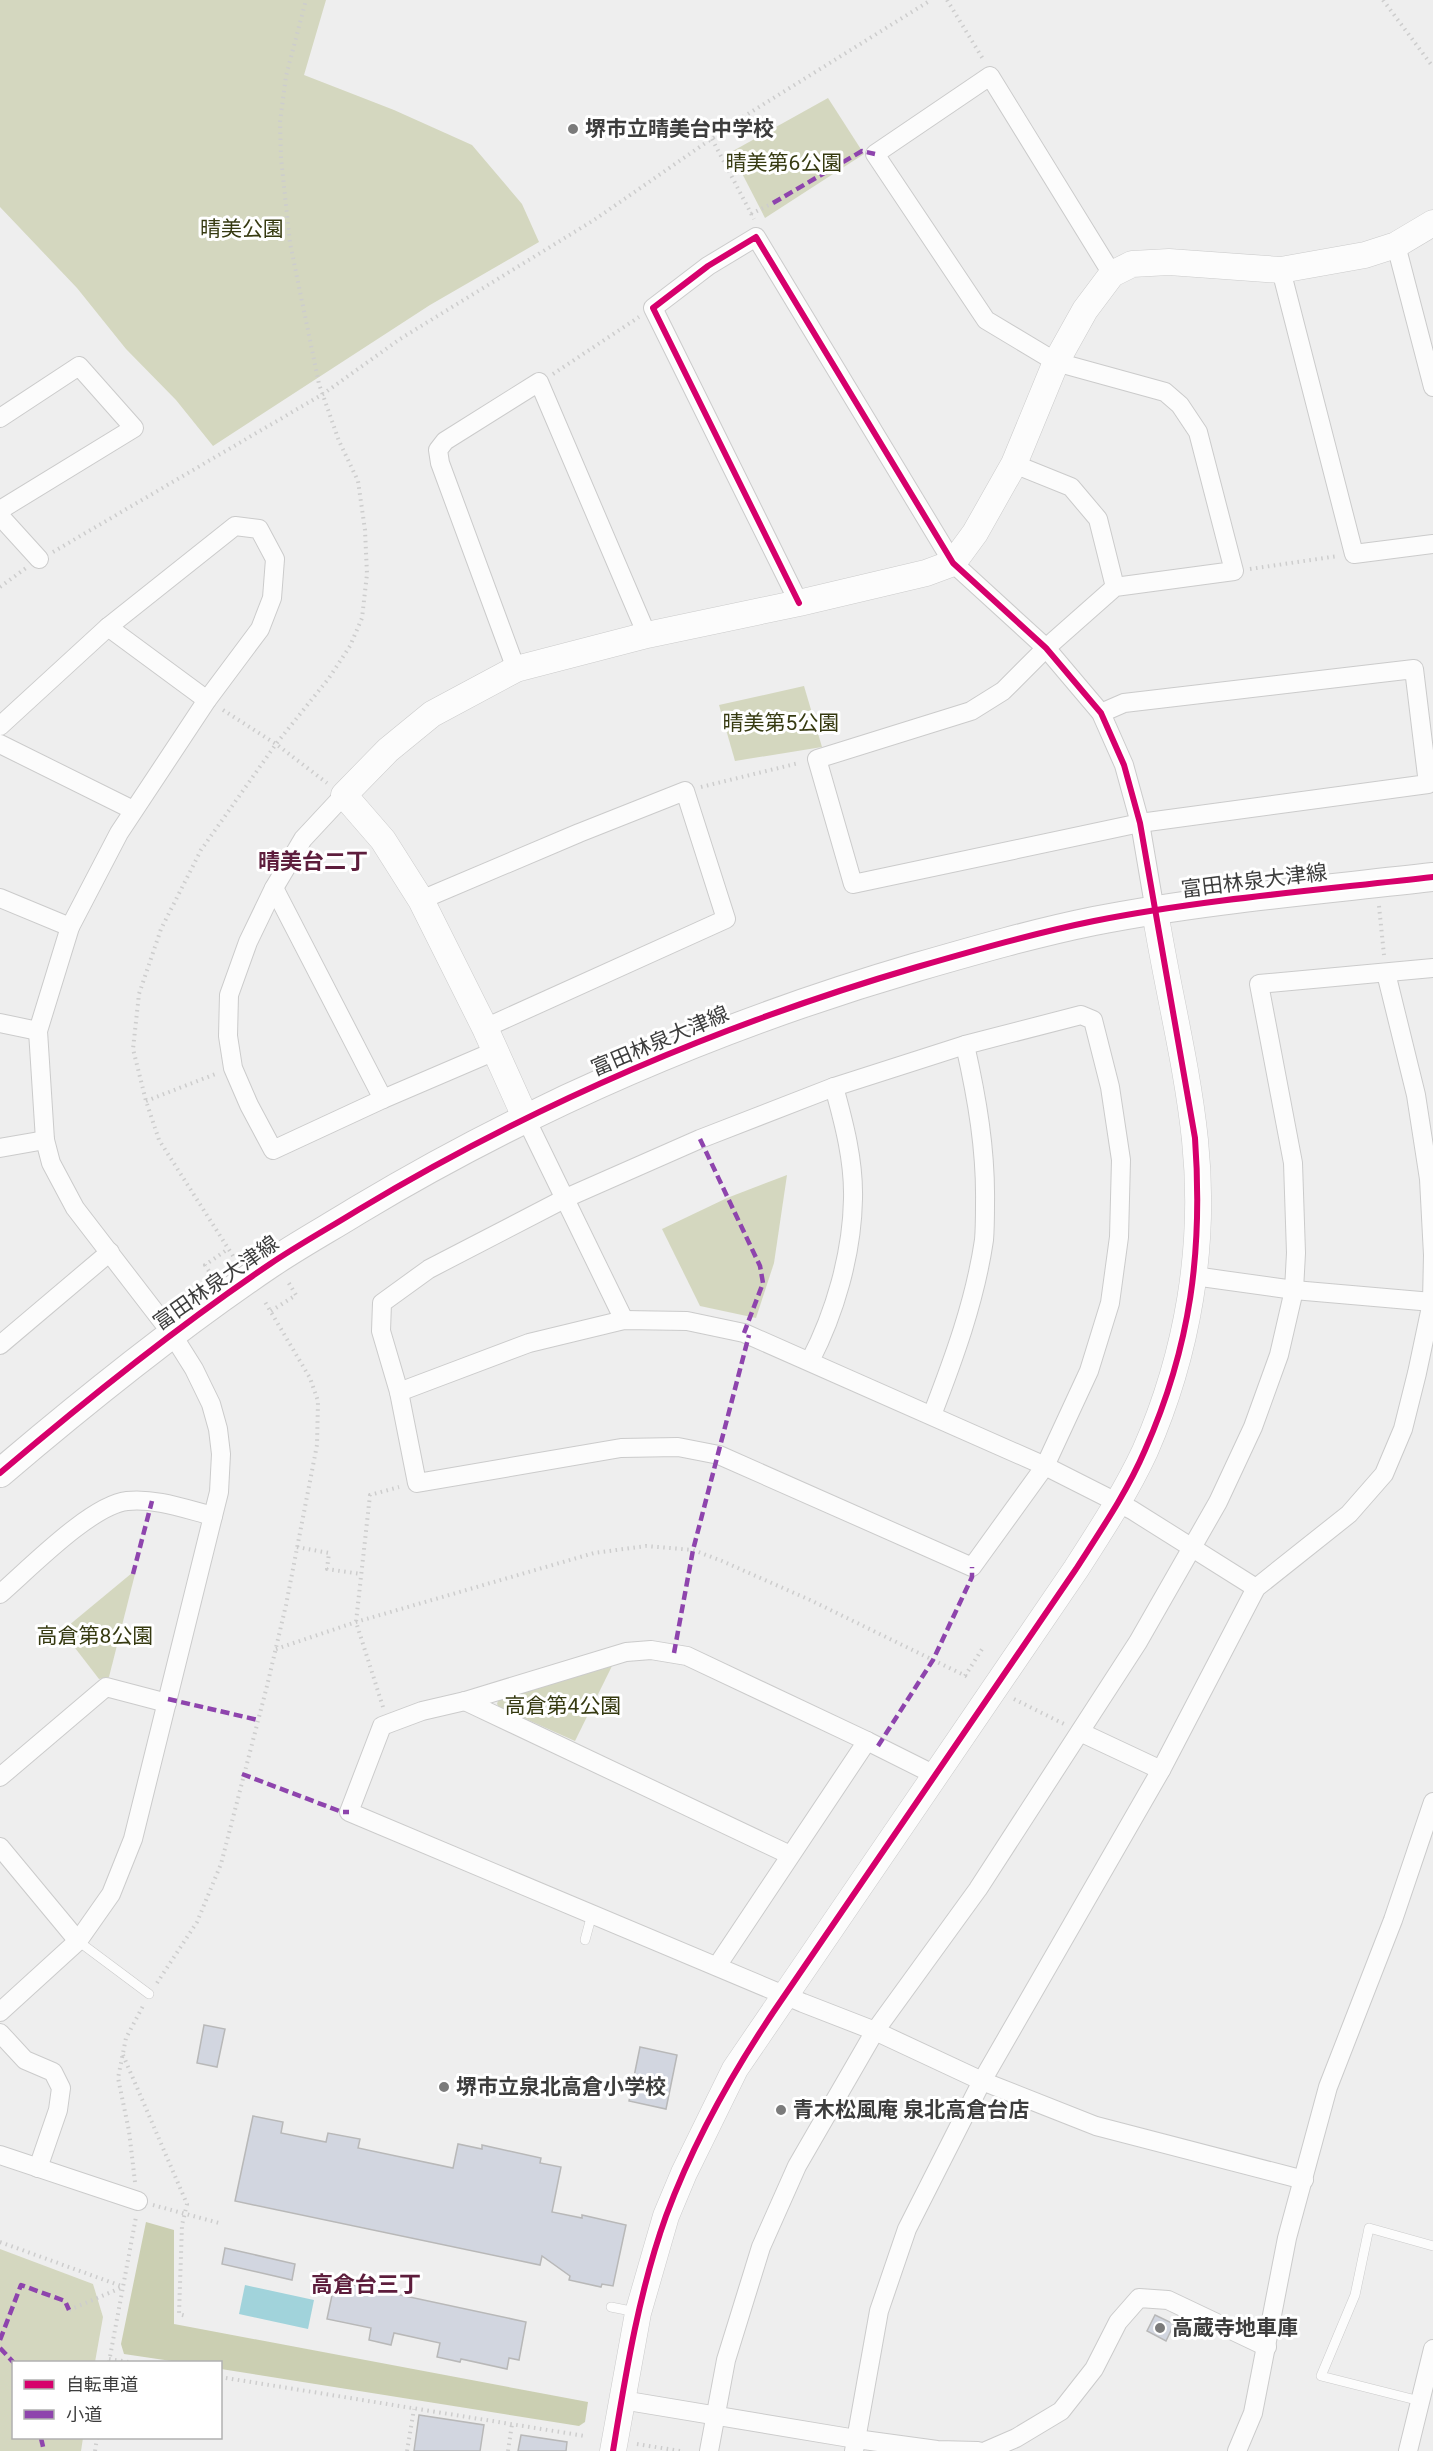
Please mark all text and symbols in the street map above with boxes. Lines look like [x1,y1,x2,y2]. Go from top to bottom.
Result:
place label: 堺市立晴美台中学校 [585,117,774,141]
marker: 堺市立晴美台中学校 [566,122,580,136]
park label: 晴美第6公園 [726,151,842,175]
park label: 晴美公園 [200,217,284,241]
park label: 晴美第5公園 [723,711,839,735]
district label: 晴美台二丁 [258,849,368,874]
street label: 富田林泉大津線 [1180,860,1328,902]
street label: 富田林泉大津線 [588,1001,732,1081]
street label: 富田林泉大津線 [149,1231,283,1335]
park label: 高倉第8公園 [37,1624,153,1648]
park label: 高倉第4公園 [505,1694,621,1718]
place label: 堺市立泉北高倉小学校 [456,2075,666,2099]
marker: 堺市立泉北高倉小学校 [437,2080,451,2094]
place label: 青木松風庵 泉北高倉台店 [793,2098,1029,2122]
marker: 青木松風庵 泉北高倉台店 [774,2103,788,2117]
district label: 高倉台三丁 [311,2272,421,2297]
place label: 高蔵寺地車庫 [1172,2316,1298,2340]
marker: 高蔵寺地車庫 [1153,2321,1167,2335]
legend [12,2361,222,2439]
text: 自転車道 [66,2374,138,2395]
text: 小道 [66,2404,102,2425]

